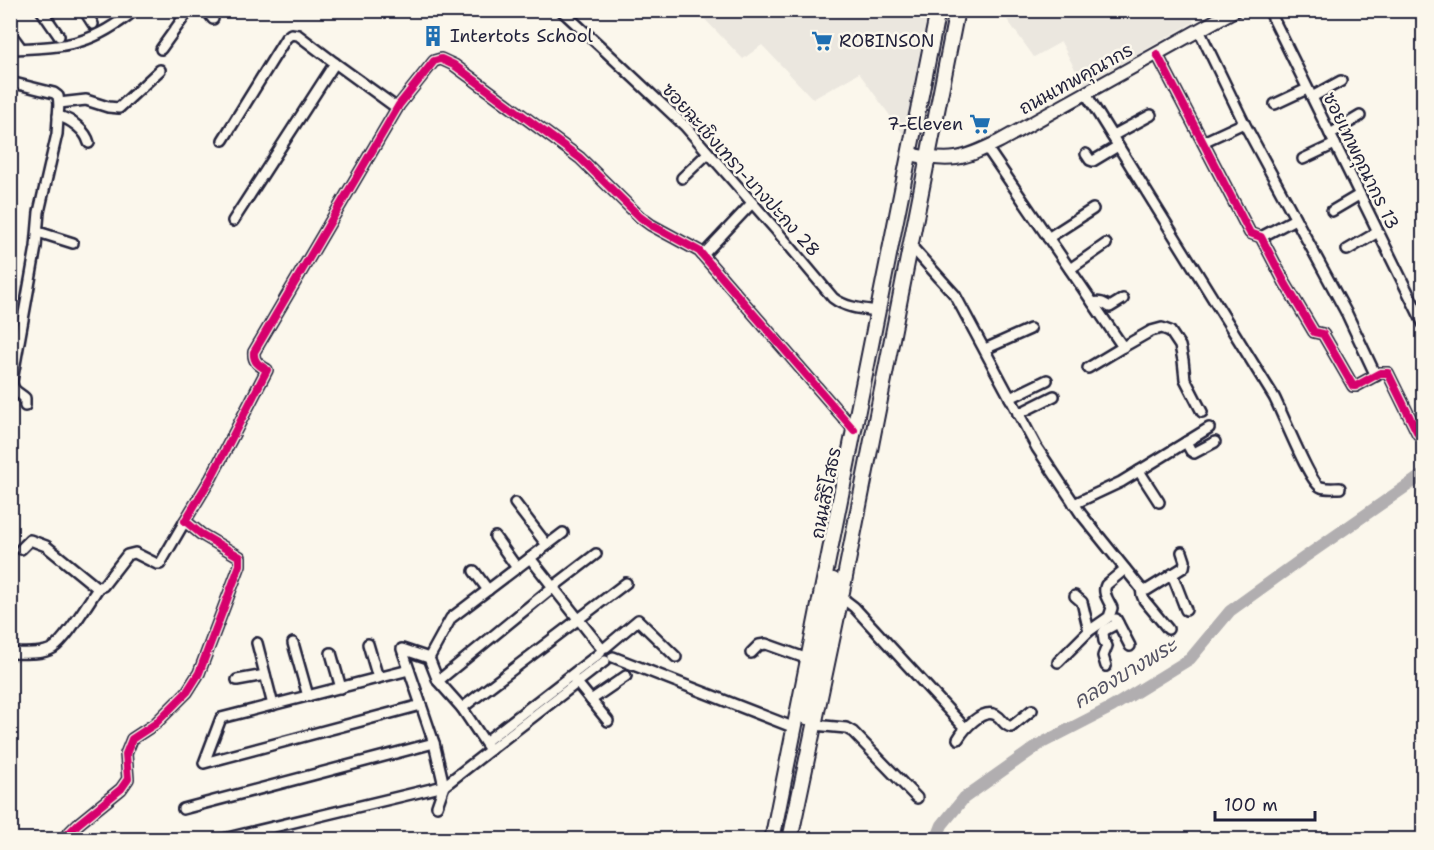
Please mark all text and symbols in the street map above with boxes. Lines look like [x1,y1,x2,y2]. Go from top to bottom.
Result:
building icon: Intertots School [421,24,445,48]
place label: Intertots School [450,24,594,48]
supermarket icon: ROBINSON [810,29,834,53]
place label: ROBINSON [839,29,935,53]
street label: ถนนเทพคุณากร [1015,38,1138,122]
street label: ซอยฉะเชิงเทรา-บางปะกง 28 [657,78,825,262]
street label: ซอยเทพคุณากร 13 [1316,88,1405,234]
place label: 7-Eleven [887,112,963,136]
supermarket icon: 7-Eleven [968,112,992,136]
street label: ถนนสิริโสธร [804,445,847,541]
water label: คลองบางพระ [1069,631,1183,714]
scale bar [1215,784,1316,822]
text: 100 m [1224,793,1278,817]

